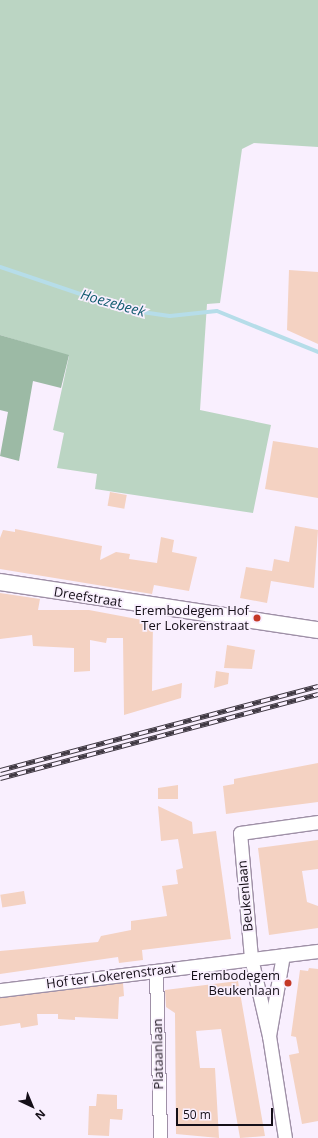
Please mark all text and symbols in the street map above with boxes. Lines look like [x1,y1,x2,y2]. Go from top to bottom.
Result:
water label: Hoezebeek [79,286,147,320]
street label: Dreefstraat [53,584,123,610]
place label: Erembodegem Hof Ter Lokerenstraat [135,603,249,634]
marker: Erembodegem Hof Ter Lokerenstraat [252,613,262,623]
street label: Beukenlaan [234,860,256,932]
street label: Hof ter Lokerenstraat [45,960,177,992]
place label: Erembodegem Beukenlaan [191,968,280,999]
marker: Erembodegem Beukenlaan [283,978,293,988]
street label: Plataanlaan [150,1018,166,1090]
north arrow [12,1086,52,1126]
scale bar [178,1100,275,1126]
text: N [32,1106,49,1123]
text: 50 m [183,1106,211,1123]

